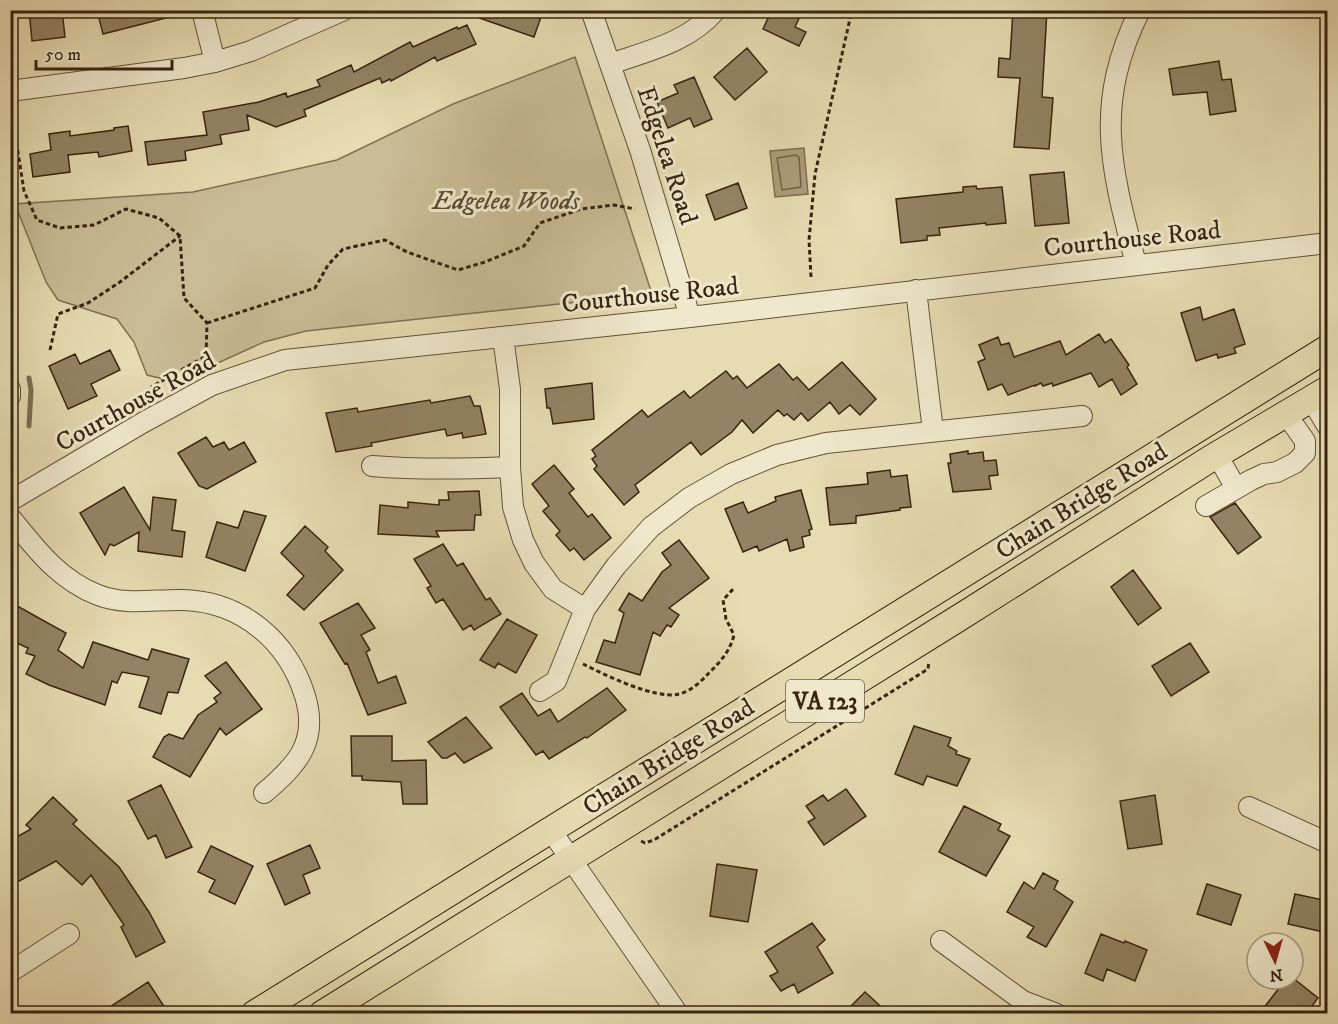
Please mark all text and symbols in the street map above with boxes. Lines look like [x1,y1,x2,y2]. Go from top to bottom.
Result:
scale bar [36,33,172,71]
text: 50 m [45,44,81,66]
street label: Edgelea Road [629,82,704,229]
park label: Edgelea Woods [431,185,581,218]
street label: Courthouse Road [1042,214,1222,265]
street label: Courthouse Road [560,270,740,321]
street label: Courthouse Road [50,345,222,460]
street label: Chain Bridge Road [990,435,1174,567]
road number: VA 123 [786,680,864,722]
street label: Chain Bridge Road [577,691,761,823]
north arrow [1245,931,1305,991]
text: N [1269,964,1284,985]

